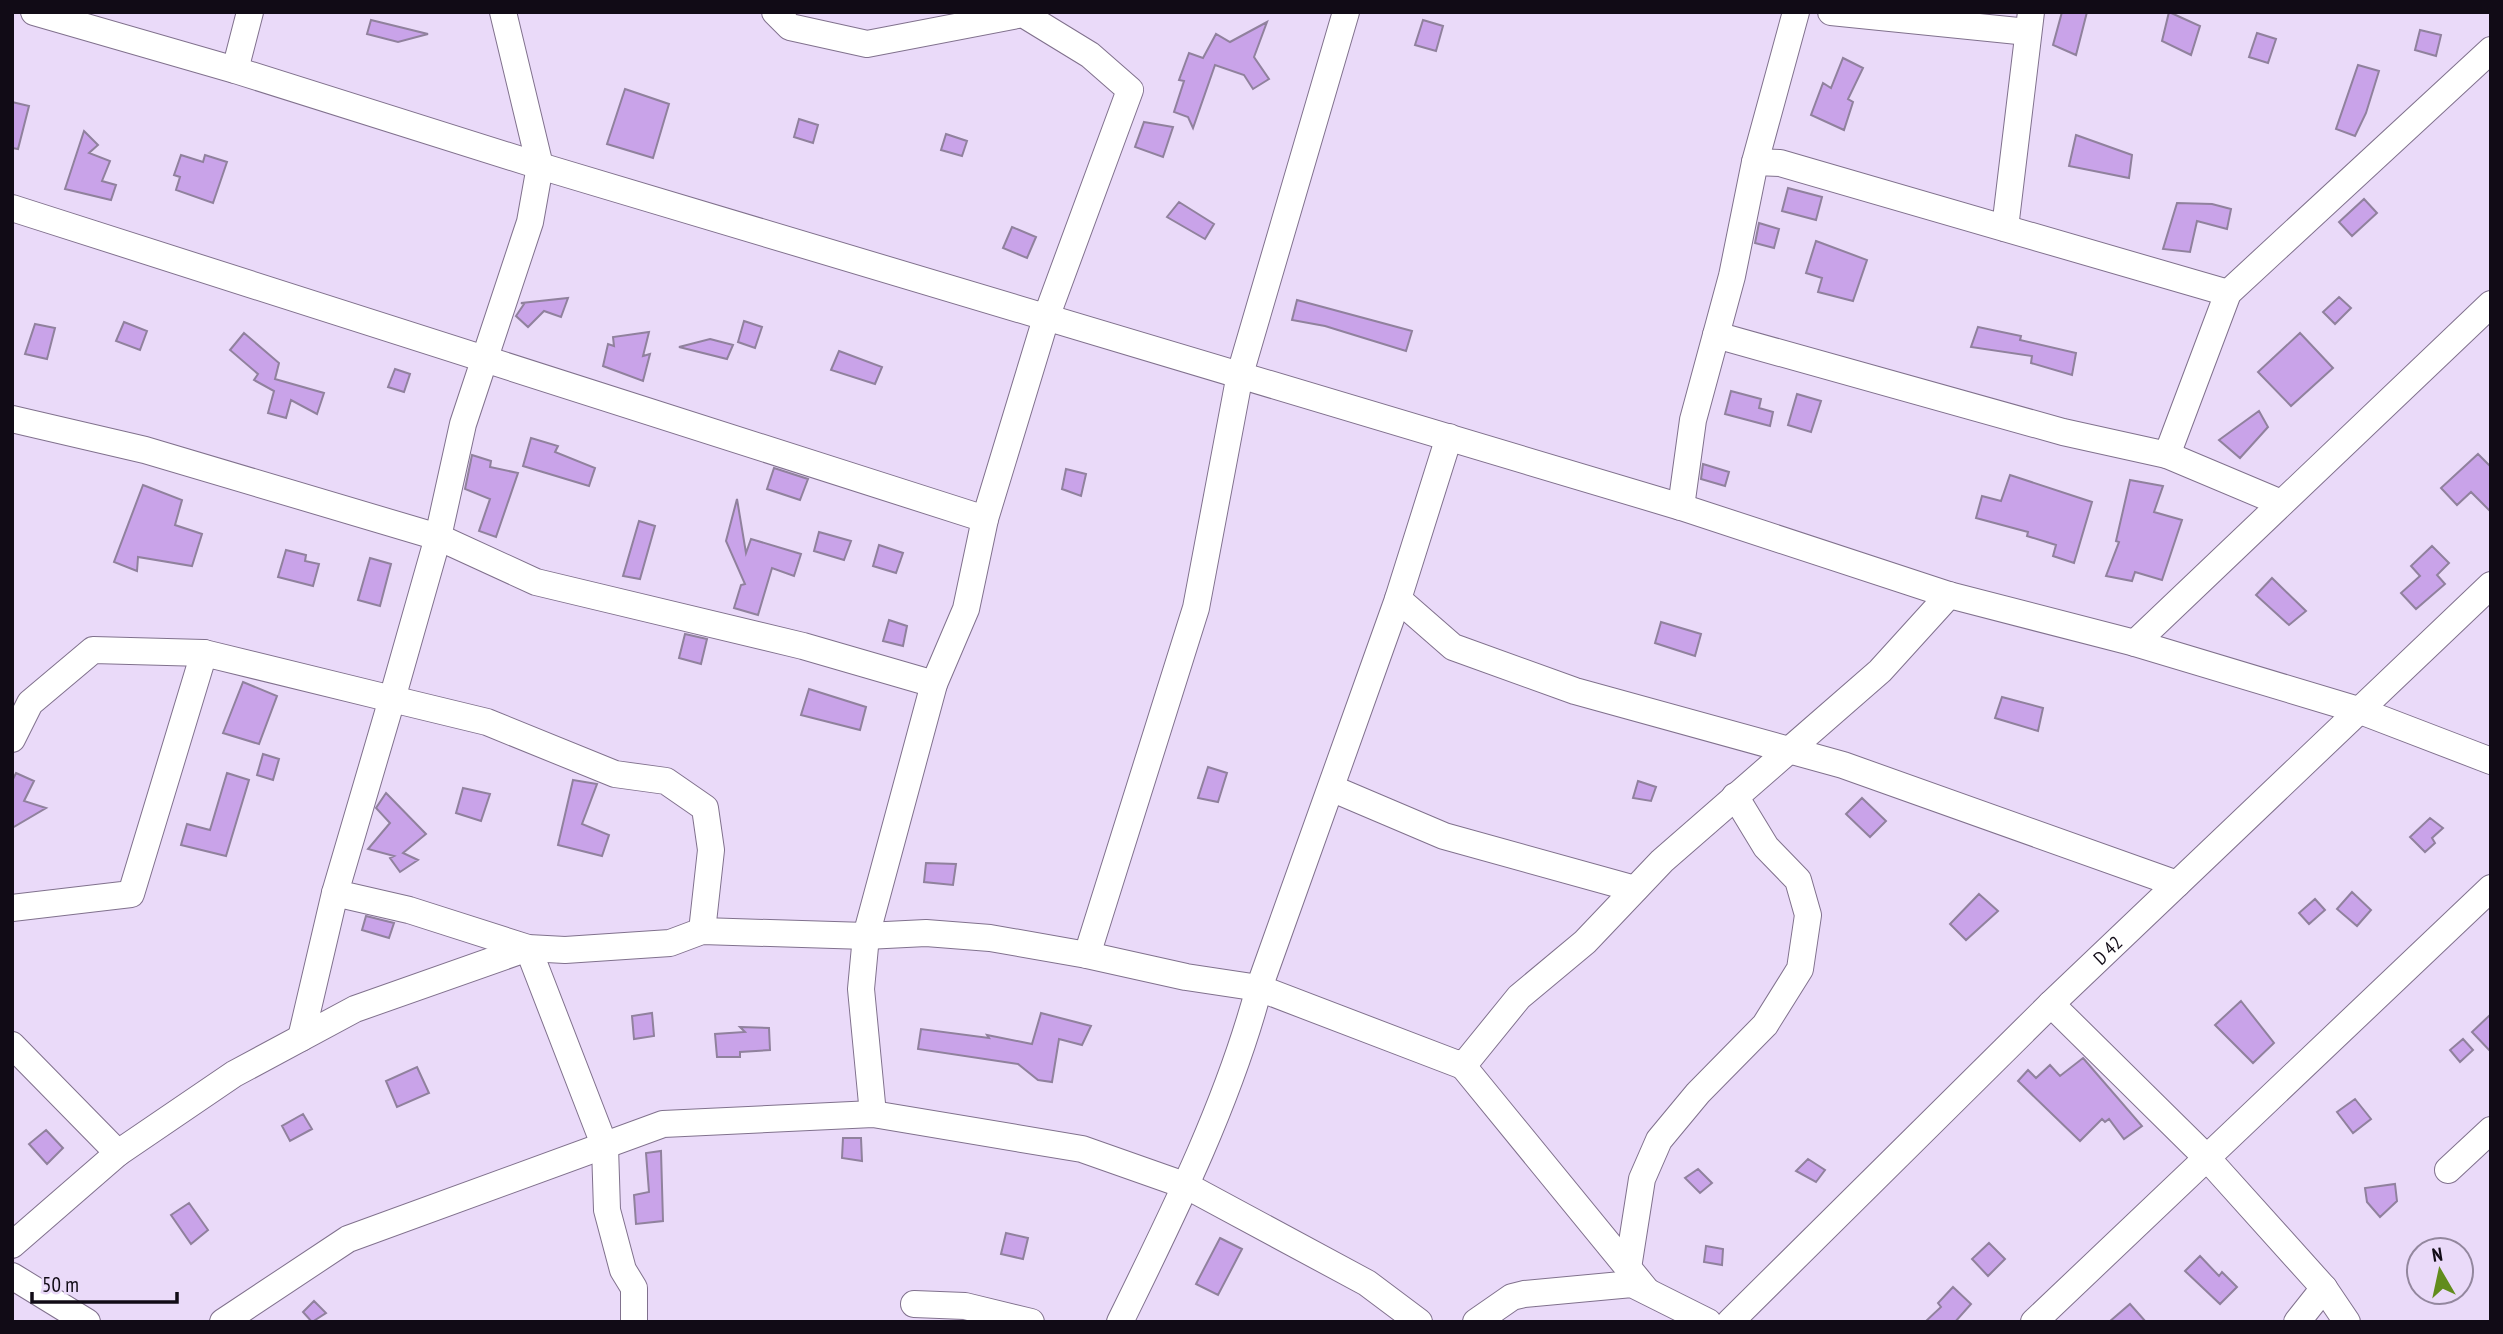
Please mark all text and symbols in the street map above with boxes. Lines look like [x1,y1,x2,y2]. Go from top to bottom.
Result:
street label: D 42 [2088,931,2127,970]
north arrow [2405,1236,2475,1306]
text: N [2430,1242,2444,1267]
scale bar [32,1260,177,1304]
text: 50 m [42,1271,79,1298]

